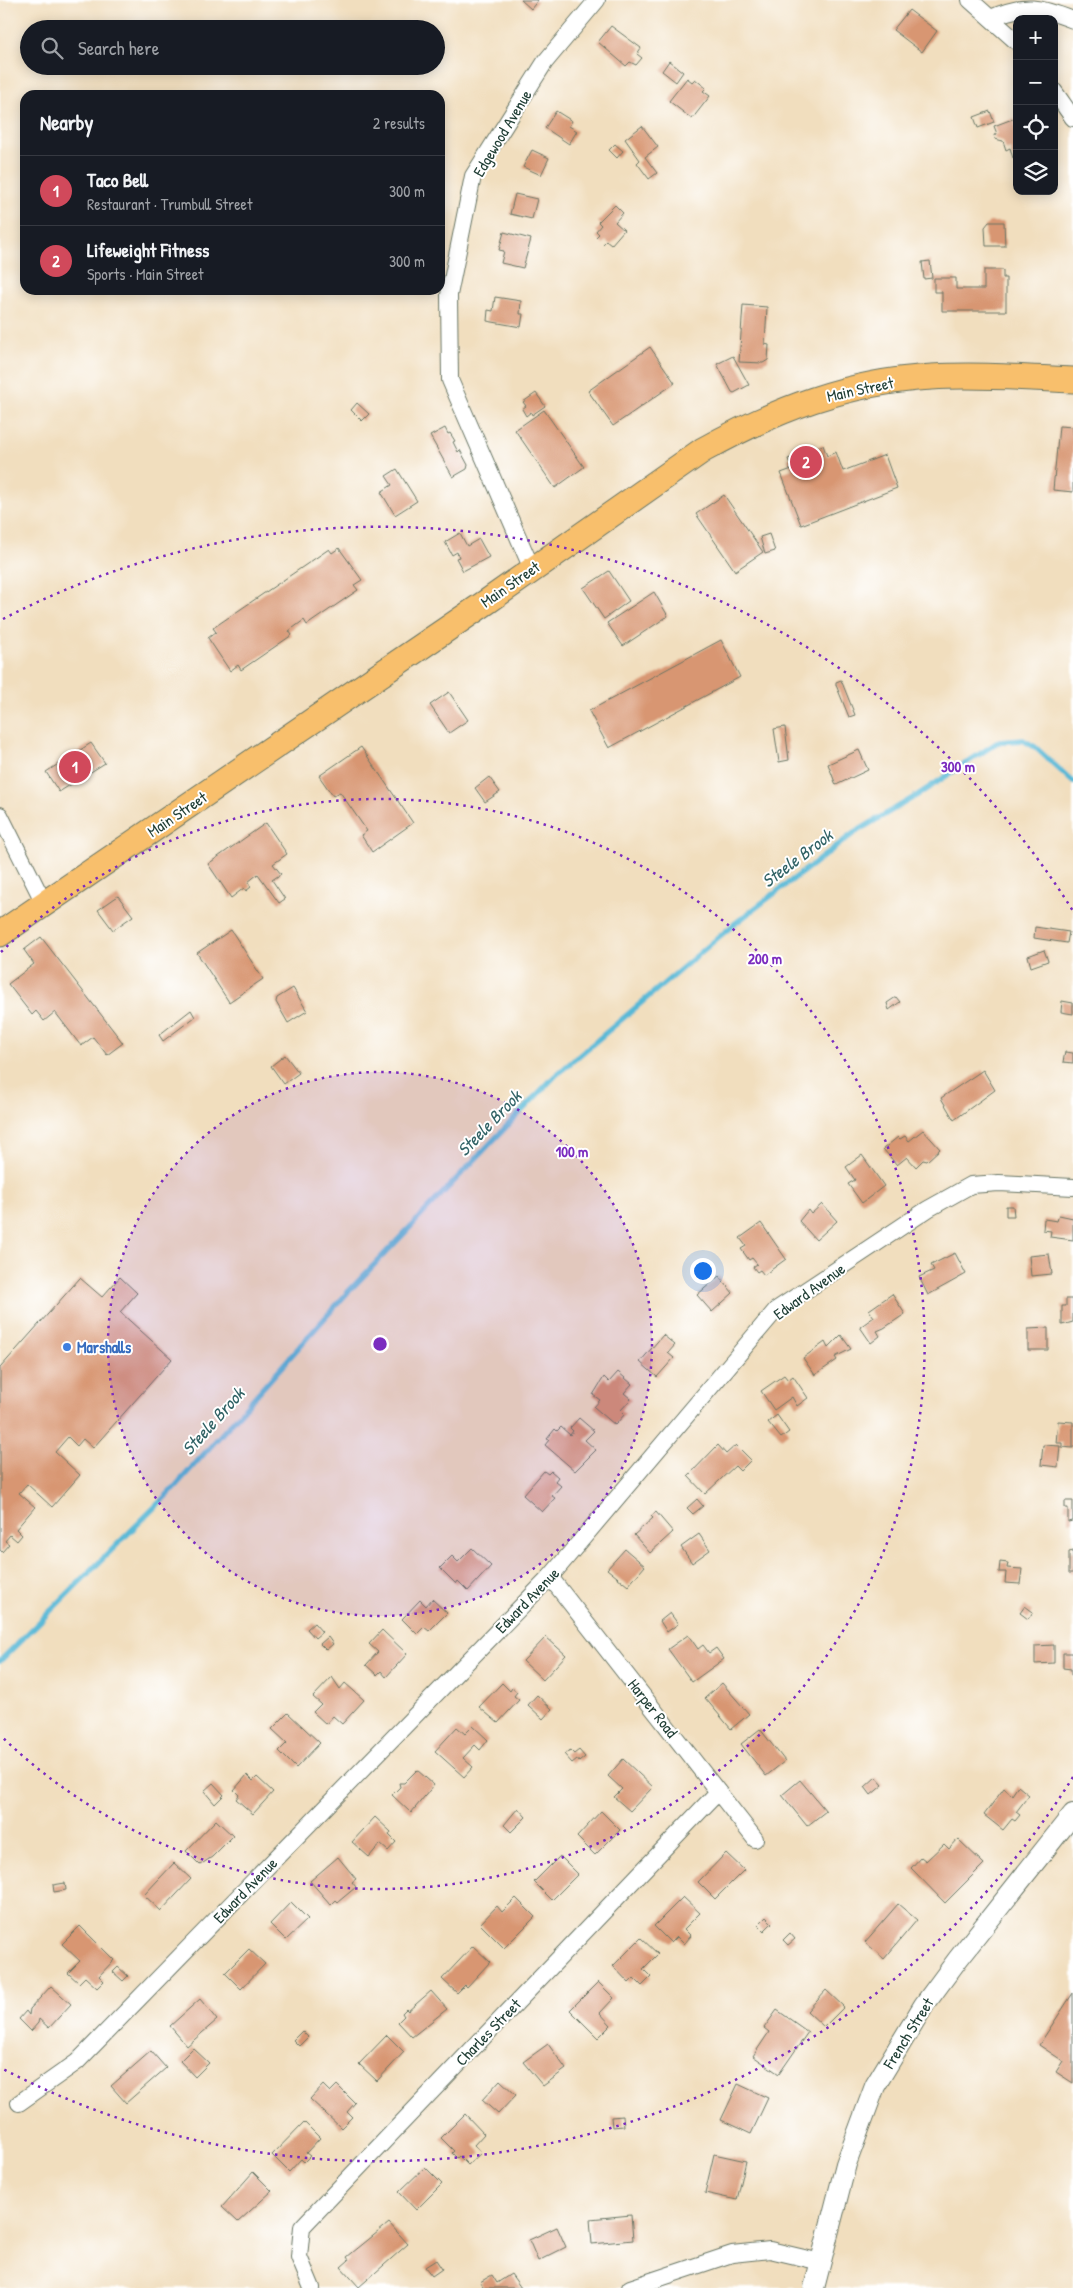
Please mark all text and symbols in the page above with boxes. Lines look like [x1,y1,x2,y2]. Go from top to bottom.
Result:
map controls [1013,15,1058,195]
button: + [1013,15,1058,60]
search box [20,20,445,75]
icon: search [38,34,66,62]
text: Search here [78,35,159,61]
button: − [1013,60,1058,105]
street label: Edgewood Avenue [467,85,537,180]
button: locate [1013,105,1058,150]
text: Nearby [40,108,93,137]
text: 2 results [373,112,425,134]
button: layers [1013,150,1058,195]
text: Taco Bell [87,167,148,193]
text: 1 [53,180,59,202]
text: 300 m [389,180,425,202]
text: Restaurant · Trumbull Street [87,193,252,215]
text: Lifeweight Fitness [87,237,209,263]
text: 2 [52,250,60,272]
text: 300 m [389,250,425,272]
text: Sports · Main Street [87,263,204,285]
street label: Main Street [825,371,896,407]
pin: 2 [790,443,822,481]
street label: Main Street [476,555,544,612]
pin: 1 [59,748,91,786]
text: 300 m [941,756,975,777]
street label: Main Street [143,786,212,842]
water label: Steele Brook [756,822,839,893]
text: 200 m [748,948,782,969]
water label: Steele Brook [451,1083,528,1162]
text: 100 m [556,1141,588,1162]
street label: Edward Avenue [769,1257,850,1324]
your location [690,1258,716,1284]
centre of rings [371,1335,389,1353]
place label: Marshalls [77,1336,132,1358]
marker: Marshalls [61,1341,73,1353]
water label: Steele Brook [176,1381,251,1460]
street label: Edward Avenue [490,1562,564,1638]
street label: Harper Road [623,1674,683,1742]
street label: Edward Avenue [208,1852,282,1928]
street label: Charles Street [450,1993,526,2070]
street label: French Street [877,1993,939,2073]

